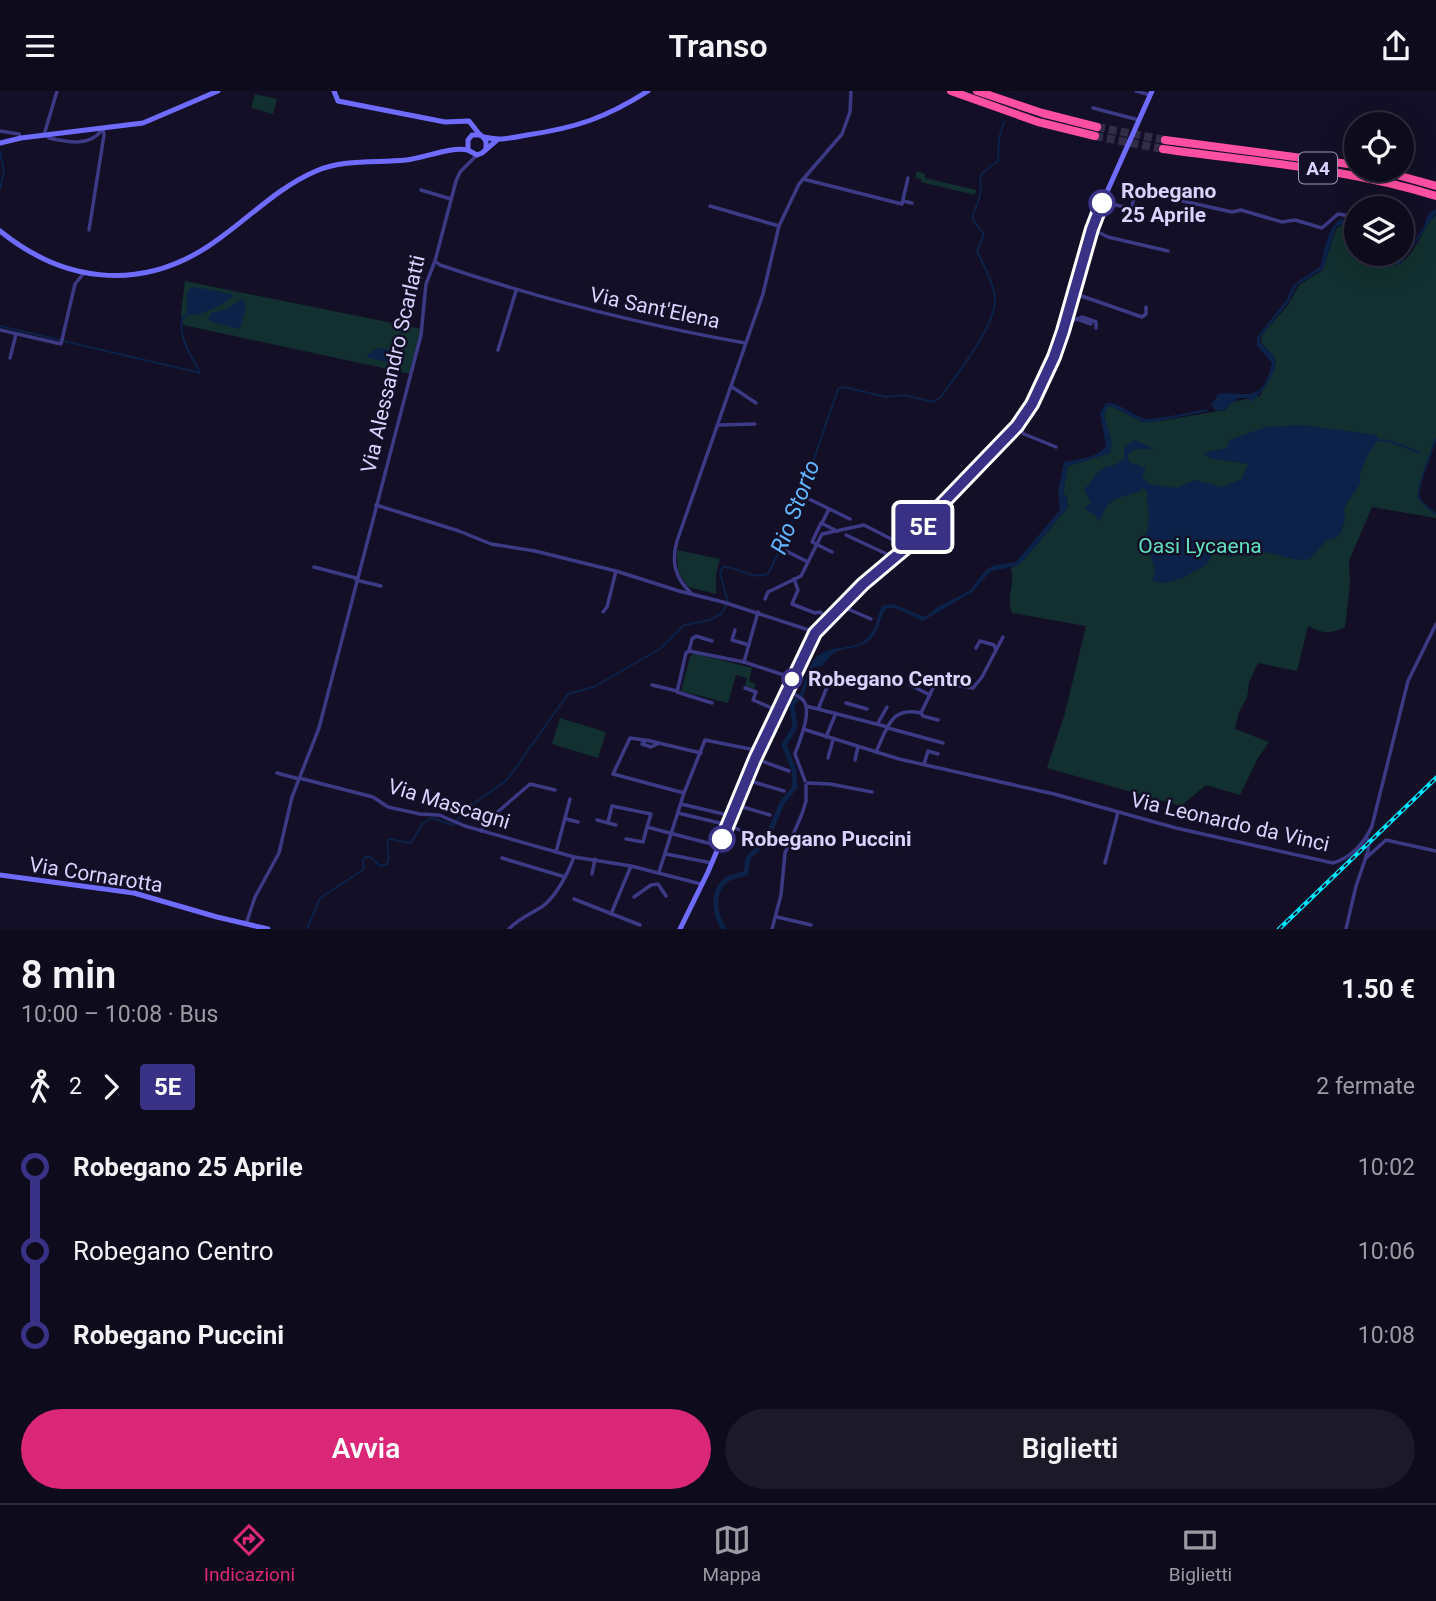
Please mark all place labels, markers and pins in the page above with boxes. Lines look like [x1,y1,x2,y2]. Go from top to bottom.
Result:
place label: Robegano 25 Aprile [1121,179,1216,227]
marker: Robegano 25 Aprile [1089,190,1115,216]
place label: Robegano Centro [808,667,972,691]
marker: Robegano Centro [782,669,802,689]
marker: Robegano Puccini [709,826,735,852]
place label: Robegano Puccini [741,827,912,851]

